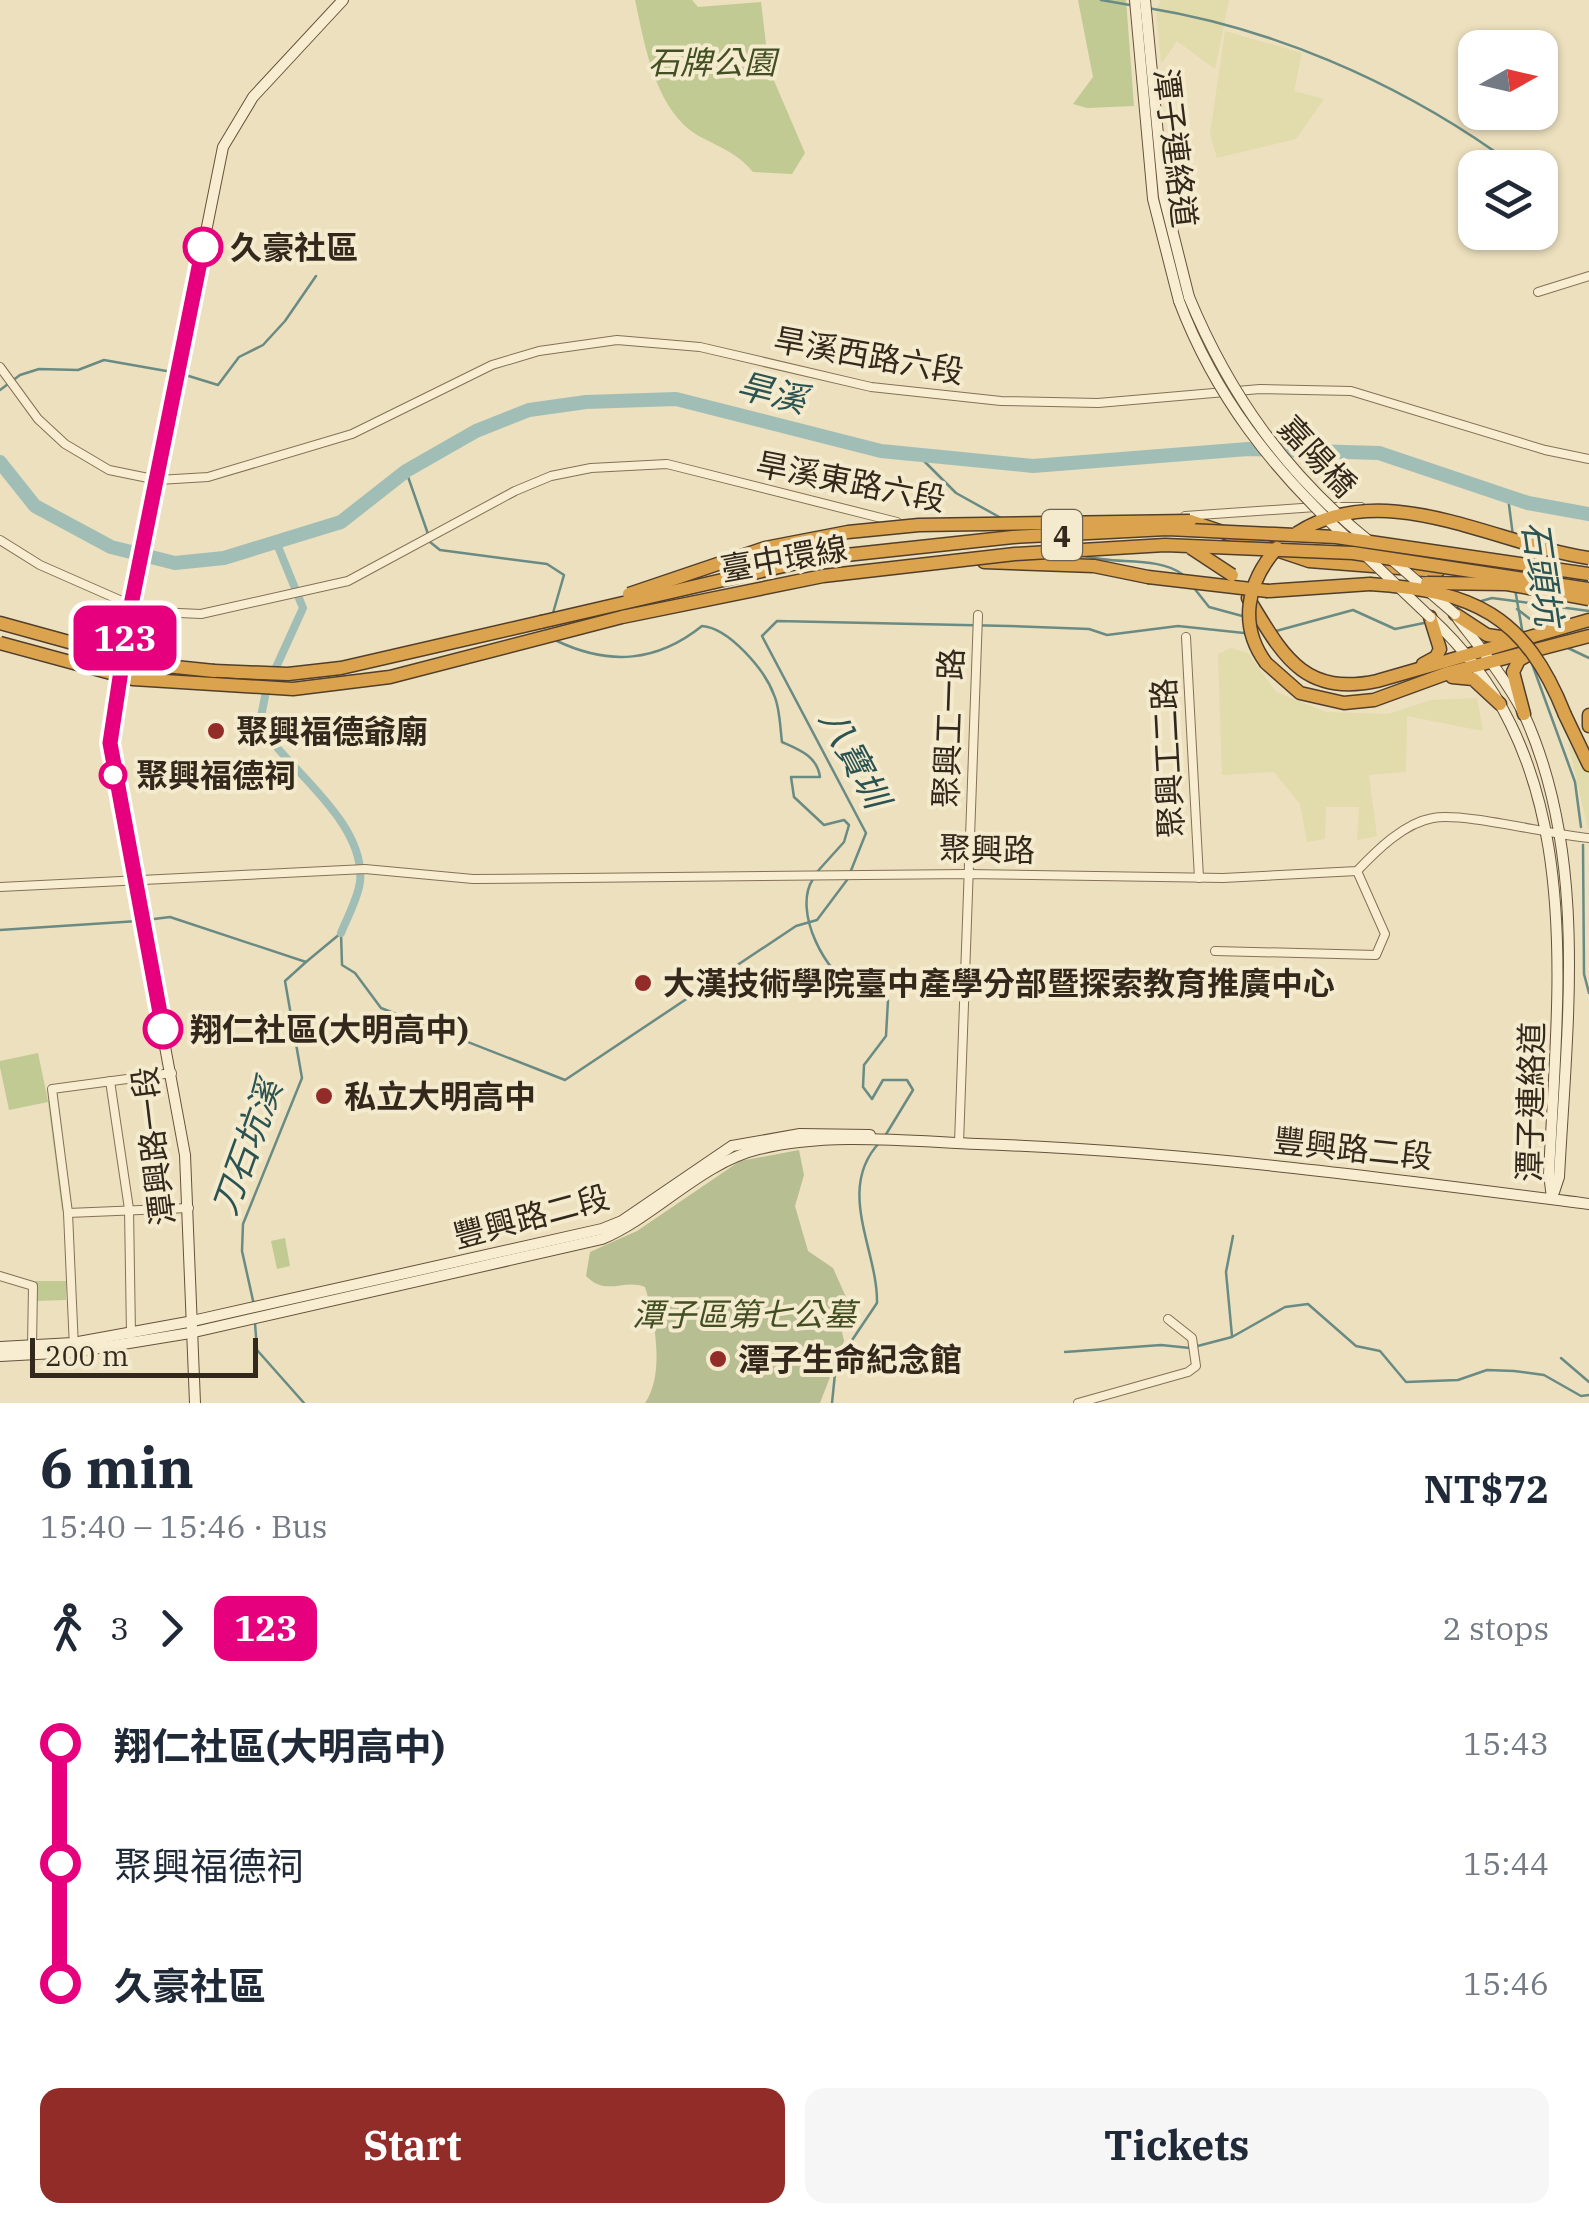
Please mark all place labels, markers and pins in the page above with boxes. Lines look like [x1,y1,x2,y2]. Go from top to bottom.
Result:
place label: 久豪社區 [230,226,358,268]
marker: 久豪社區 [184,228,222,266]
place label: 聚興福德爺廟 [236,710,428,752]
marker: 聚興福德爺廟 [205,720,227,742]
place label: 聚興福德祠 [136,754,296,796]
marker: 聚興福德祠 [100,762,126,788]
place label: 大漢技術學院臺中產學分部暨探索教育推廣中心 [663,962,1335,1004]
marker: 大漢技術學院臺中產學分部暨探索教育推廣中心 [632,972,654,994]
place label: 翔仁社區(大明高中) [190,1008,469,1050]
marker: 翔仁社區(大明高中) [144,1010,182,1048]
place label: 私立大明高中 [344,1075,536,1117]
marker: 私立大明高中 [313,1085,335,1107]
place label: 潭子生命紀念館 [738,1338,962,1380]
marker: 潭子生命紀念館 [707,1348,729,1370]

